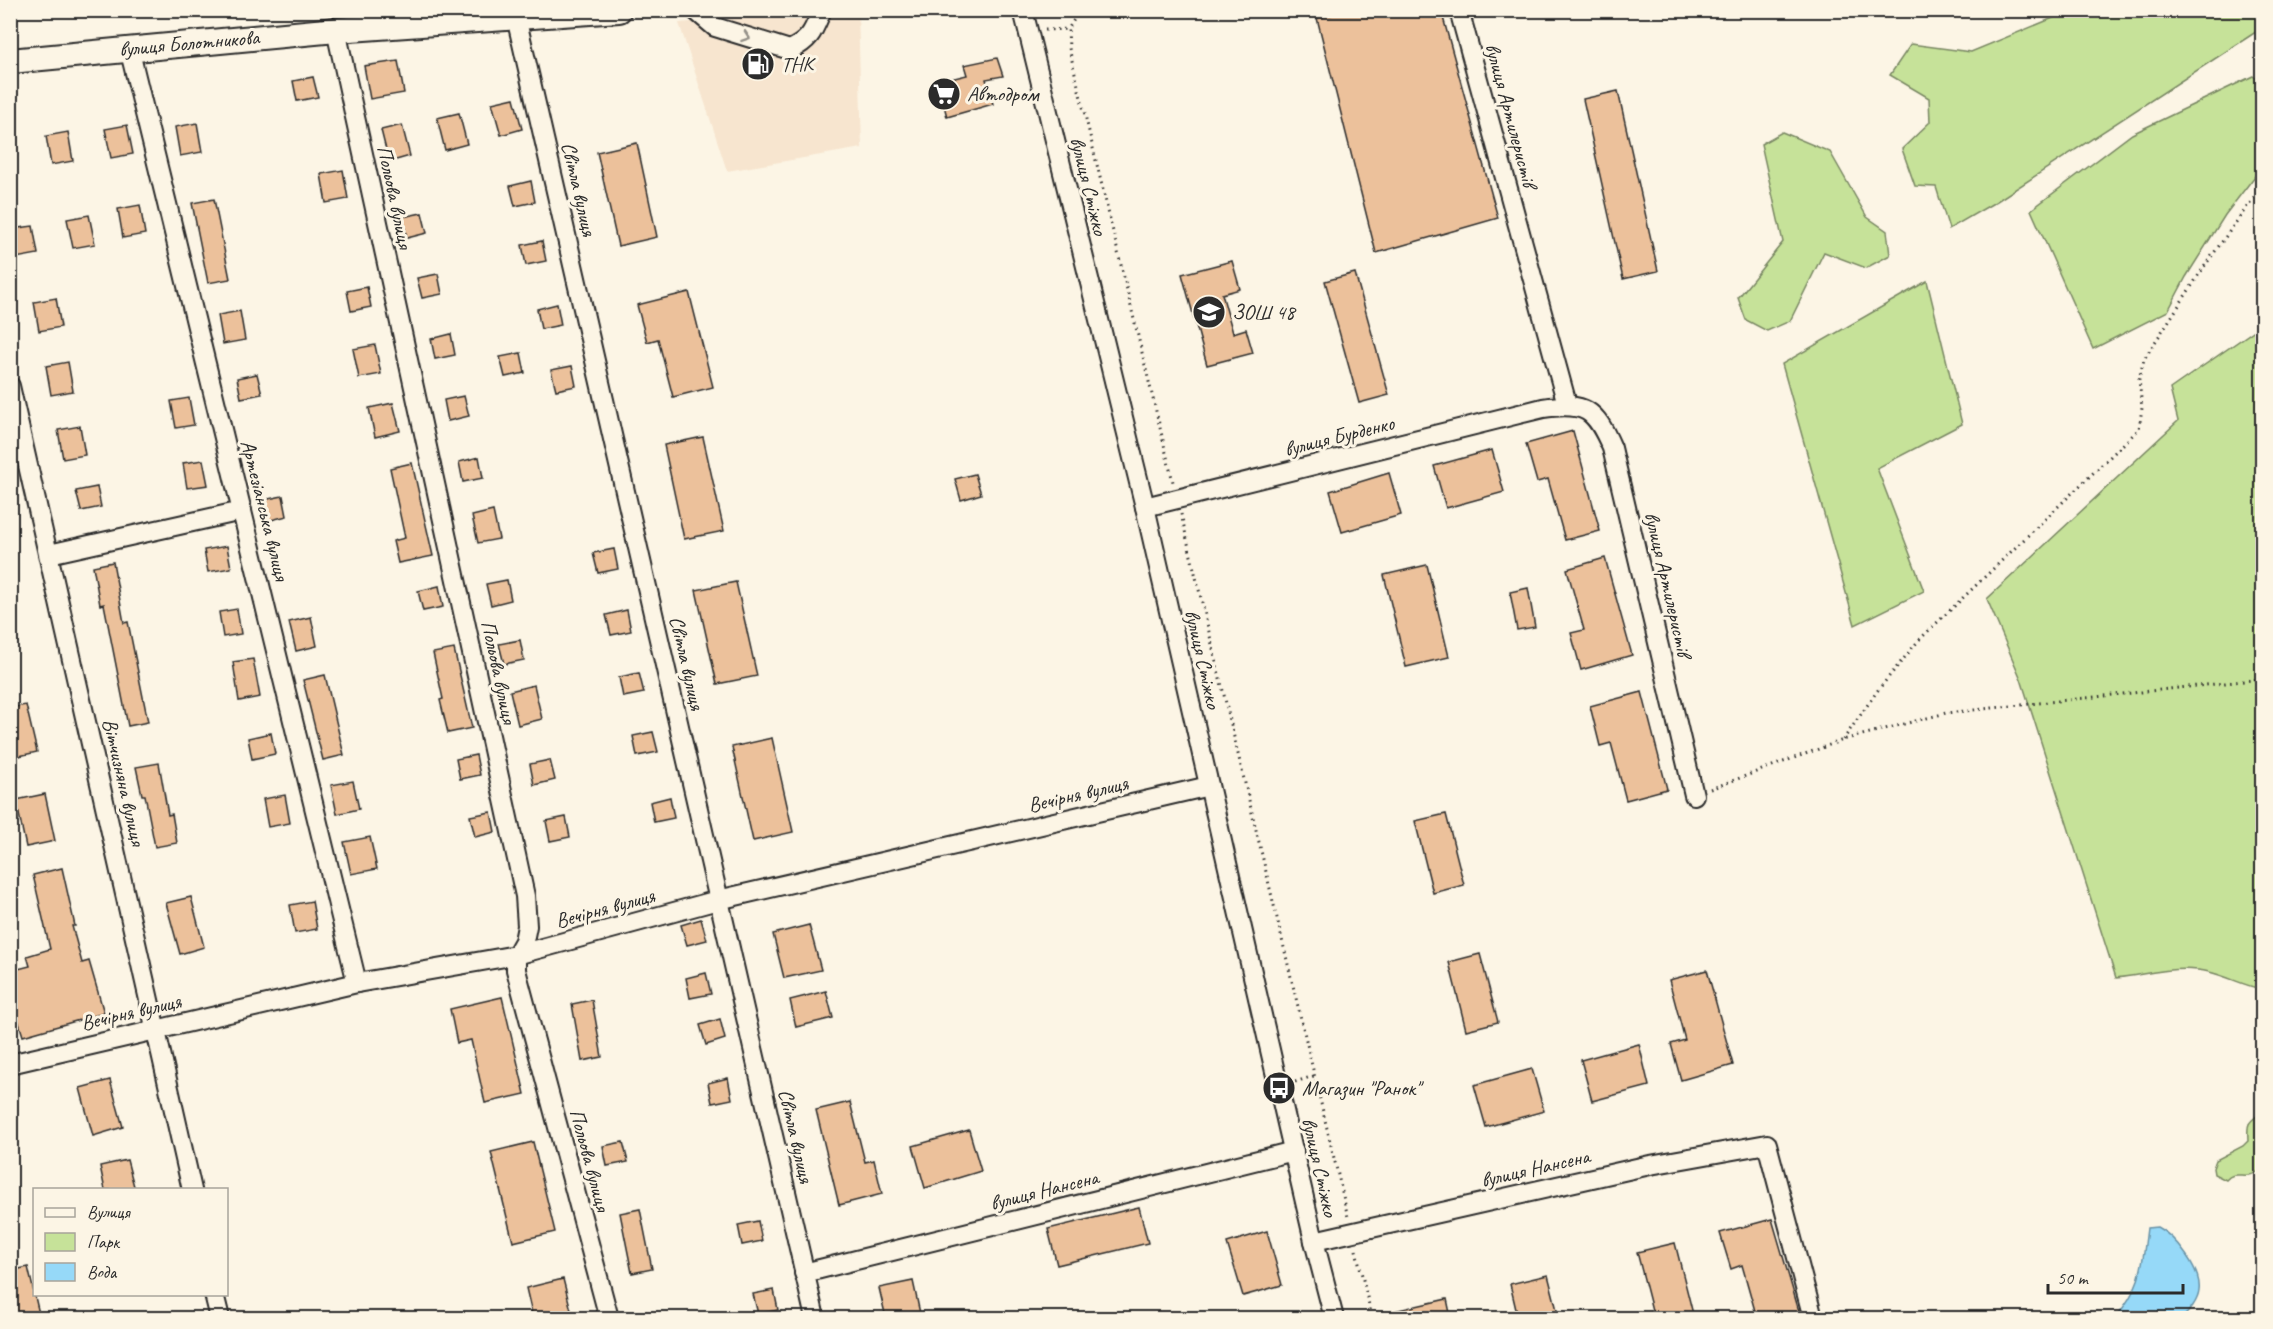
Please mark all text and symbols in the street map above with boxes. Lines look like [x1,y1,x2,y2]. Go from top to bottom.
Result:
street label: вулиця Болотникова [118,24,262,62]
one-way arrow [740,30,751,42]
street label: вулиця Артилеристів [1479,40,1544,194]
fuel station icon: ТНК [740,46,776,82]
place label: ТНК [781,51,816,77]
supermarket icon: Автодром [926,76,962,112]
place label: Автодром [967,81,1040,107]
street label: вулиця Стіжко [1064,134,1114,240]
street label: Світла вулиця [556,139,603,240]
street label: Польова вулиця [371,143,419,253]
school or university icon: ЗОШ 48 [1191,294,1227,330]
place label: ЗОШ 48 [1232,299,1297,325]
street label: вулиця Бурденко [1281,409,1398,462]
street label: Артезіанська вулиця [235,437,295,584]
street label: вулиця Артилеристів [1639,509,1698,663]
street label: вулиця Стіжко [1179,607,1227,712]
street label: Світла вулиця [664,613,711,714]
street label: Польова вулиця [475,618,523,728]
street label: Вітчизняна вулиця [97,716,152,850]
street label: Вечірня вулиця [1026,770,1132,818]
street label: Вечірня вулиця [553,882,659,934]
street label: Вечірня вулиця [79,988,185,1036]
bus stop icon: Магазин "Ранок" [1261,1070,1297,1106]
place label: Магазин "Ранок" [1302,1075,1424,1101]
street label: Світла вулиця [773,1086,820,1187]
street label: Польова вулиця [564,1106,617,1216]
street label: вулиця Стіжко [1296,1115,1344,1220]
street label: вулиця Нансена [1478,1142,1594,1193]
street label: вулиця Нансена [987,1163,1103,1216]
legend [33,1188,228,1296]
text: Вулиця [87,1201,131,1223]
text: Парк [87,1231,121,1253]
scale bar [2048,1257,2183,1295]
text: Вода [87,1261,118,1283]
text: 50 m [2057,1267,2090,1289]

